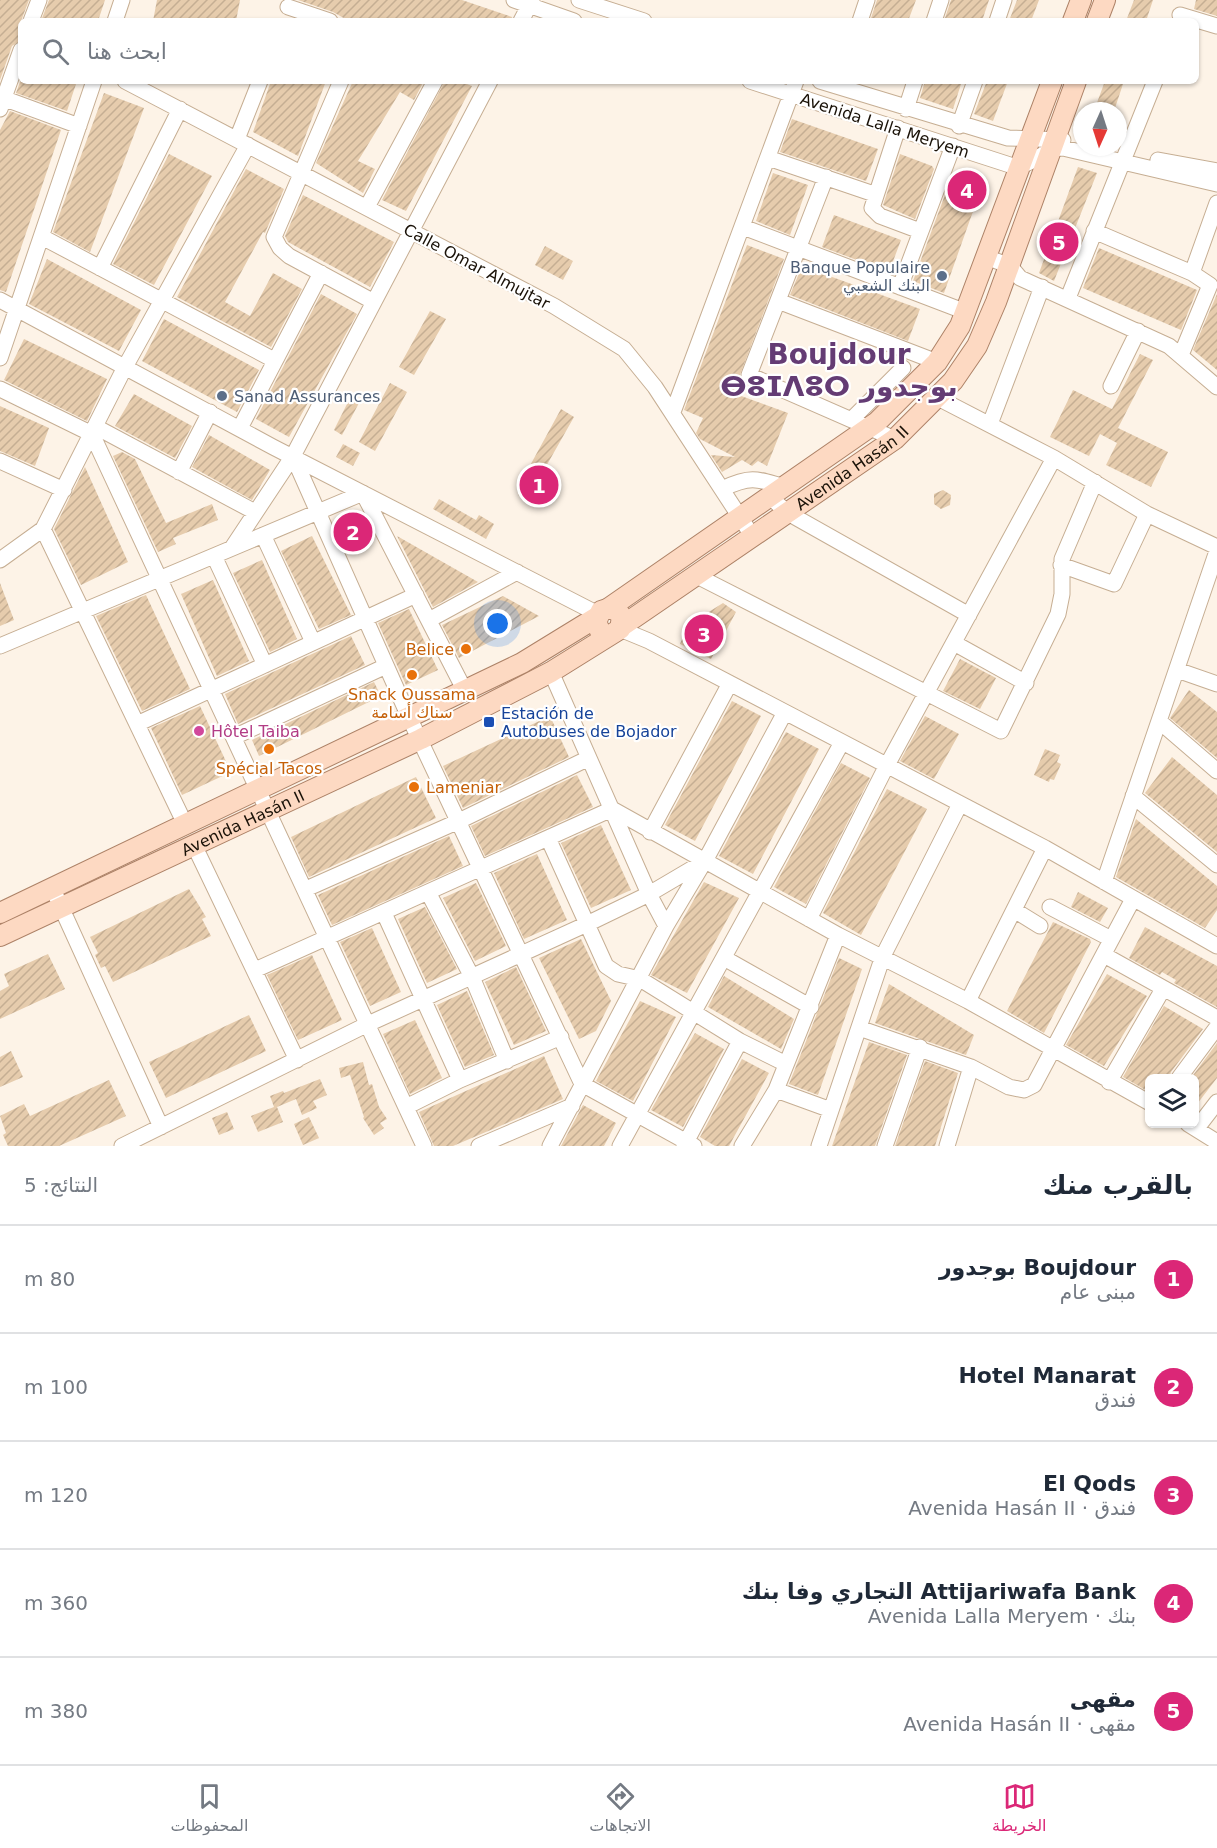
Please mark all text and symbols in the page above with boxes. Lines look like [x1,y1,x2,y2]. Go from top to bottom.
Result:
search box [18,18,1199,84]
icon: search [39,35,72,68]
text: ابحث هنا [87,39,167,64]
street label: Avenida Lalla Meryem [798,89,972,162]
north arrow [1073,102,1127,156]
pin: 4 [948,168,986,213]
street label: Calle Omar Almujtar [400,220,553,313]
pin: 5 [1040,220,1078,264]
place label: Banque Populaire البنك الشعبي [790,258,930,296]
marker: Banque Populaire البنك الشعبي [935,269,949,283]
district label: Boujdour ⴱⵓⵊⴷⵓⵔ بوجدور [720,338,958,403]
place label: Sanad Assurances [234,387,380,406]
marker: Sanad Assurances [215,389,229,403]
street label: Avenida Hasán II [792,422,913,514]
pin: 1 [520,462,558,508]
pin: 2 [334,510,372,554]
your location [483,609,512,638]
pin: 3 [684,612,724,656]
place label: Belice [406,640,454,659]
marker: Belice [459,642,473,656]
marker: Snack Oussama سناك أسامة [405,668,419,682]
place label: Snack Oussama سناك أسامة [348,685,476,722]
place label: Estación de Autobuses de Bojador [501,704,677,741]
marker: Estación de Autobuses de Bojador [482,715,496,729]
place label: Hôtel Taiba [211,722,300,741]
marker: Hôtel Taiba [192,724,206,738]
marker: Spécial Tacos [262,742,276,756]
place label: Spécial Tacos [216,759,322,778]
place label: Lameniar [426,778,502,797]
marker: Lameniar [407,780,421,794]
street label: Avenida Hasán II [178,786,308,860]
map controls [1145,1074,1199,1128]
button: layers [1145,1074,1199,1128]
text: بالقرب منك [1043,1170,1193,1200]
text: النتائج: 5 [24,1173,98,1197]
text: Boujdour بوجدور [939,1255,1136,1280]
text: 80 m [24,1267,75,1291]
text: 1 [1167,1267,1180,1291]
text: مبنى عام [1060,1280,1136,1304]
text: Hotel Manarat [958,1363,1136,1388]
text: 100 m [24,1375,88,1399]
text: 2 [1167,1375,1180,1399]
text: فندق [1094,1388,1136,1412]
text: El Qods [1043,1471,1136,1496]
text: 120 m [24,1483,88,1507]
text: 3 [1167,1483,1180,1507]
text: فندق · Avenida Hasán II [908,1496,1136,1520]
text: Attijariwafa Bank التجاري وفا بنك [742,1579,1136,1604]
text: 360 m [24,1591,88,1615]
text: 4 [1167,1591,1180,1615]
text: بنك · Avenida Lalla Meryem [868,1604,1136,1628]
text: مقهى [1070,1687,1136,1712]
text: 380 m [24,1699,88,1723]
text: 5 [1167,1699,1180,1723]
text: مقهى · Avenida Hasán II [903,1712,1136,1736]
tab: المحفوظات [170,1780,248,1835]
tab: الاتجاهات [589,1780,651,1835]
tab: الخريطة [992,1780,1047,1835]

